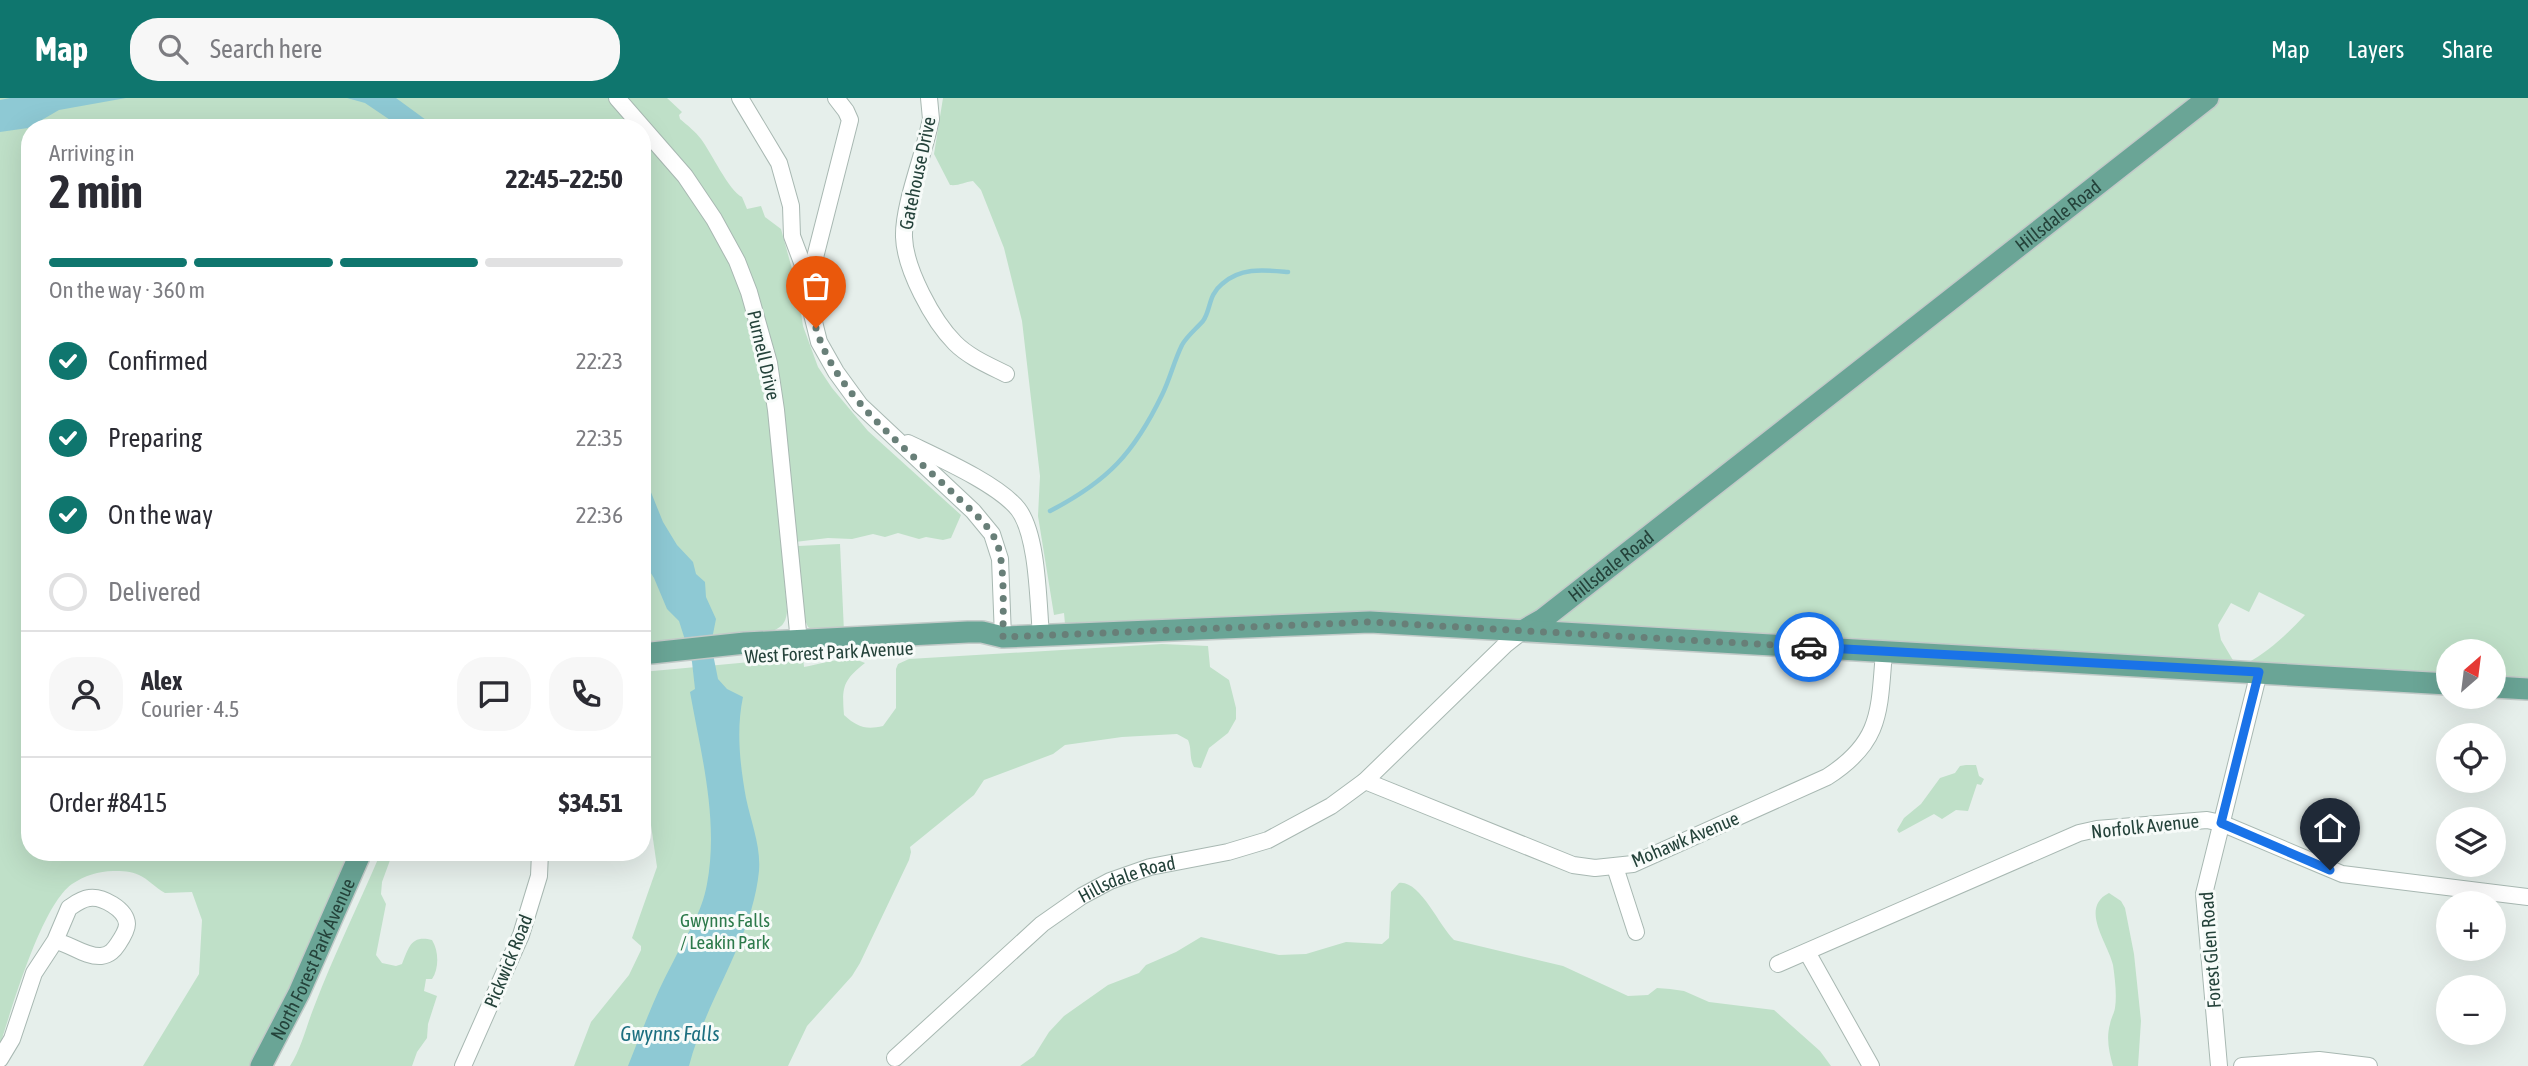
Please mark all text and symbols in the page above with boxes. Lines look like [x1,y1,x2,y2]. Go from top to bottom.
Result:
search box [130,18,620,81]
text: Map [35,30,88,68]
icon: search [154,30,192,68]
text: Search here [210,34,322,64]
text: Map [2271,36,2310,63]
text: Layers [2348,36,2404,63]
text: Share [2442,36,2493,63]
street label: Gatehouse Drive [894,114,940,232]
text: Arriving in [49,140,135,166]
text: 22:45–22:50 [506,164,623,194]
text: 2 min [49,165,143,218]
street label: Hillsdale Road [2011,175,2105,256]
pin [786,256,846,328]
icon: bag [797,267,835,305]
text: On the way · 360 m [49,277,205,303]
street label: Purnell Drive [743,308,785,402]
icon: check [49,342,87,380]
text: Confirmed [108,346,208,376]
text: 22:23 [576,348,623,374]
icon: check [49,419,87,457]
text: Preparing [108,423,202,453]
text: 22:35 [576,425,623,451]
icon: check [49,496,87,534]
text: On the way [108,500,213,530]
text: 22:36 [576,502,623,528]
street label: Hillsdale Road [1564,526,1658,606]
text: Delivered [108,577,201,607]
courier [1774,612,1844,682]
icon: car [1790,628,1828,666]
street label: West Forest Park Avenue [744,637,914,667]
north arrow [2436,639,2506,709]
map controls [2436,639,2506,1045]
button: person [49,657,123,731]
button: chat [457,657,531,731]
button: phone [549,657,623,731]
text: Alex [141,666,182,696]
text: Courier · 4.5 [141,696,240,722]
button: locate [2436,723,2506,793]
text: Order #8415 [49,788,168,818]
text: $34.51 [559,788,623,818]
pin [2300,798,2360,870]
street label: Mohawk Avenue [1628,806,1742,872]
button: layers [2436,807,2506,877]
street label: Norfolk Avenue [2090,809,2200,843]
icon: home [2311,809,2349,847]
street label: Hillsdale Road [1074,851,1177,907]
street label: North Forest Park Avenue [266,875,359,1043]
street label: Forest Glen Road [2195,891,2225,1009]
button: + [2436,891,2506,961]
park label: Gwynns Falls / Leakin Park [680,909,770,953]
street label: Pickwick Road [479,911,537,1011]
button: − [2436,975,2506,1045]
water label: Gwynns Falls [620,1021,720,1045]

